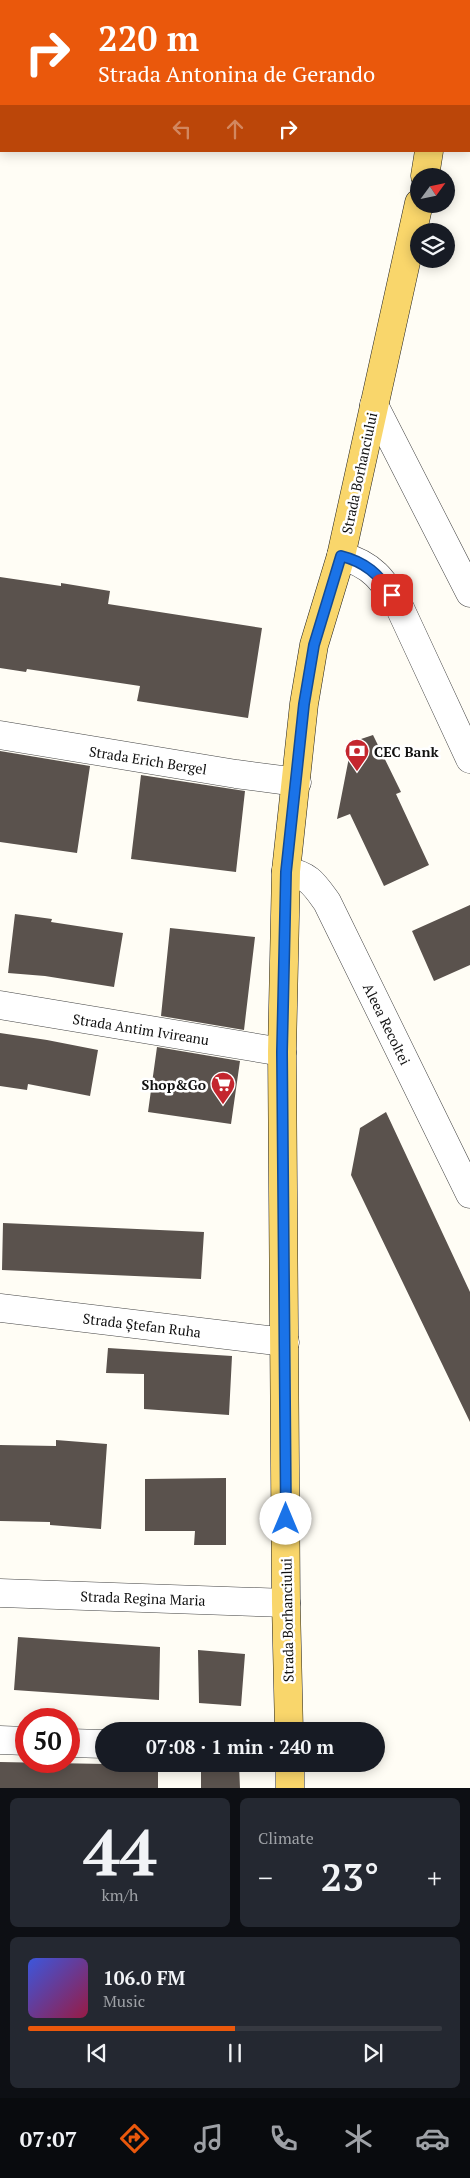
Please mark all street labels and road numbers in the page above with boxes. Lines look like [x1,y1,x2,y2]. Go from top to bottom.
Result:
street label: Strada Borhanciului [337,410,381,536]
street label: Strada Erich Bergel [88,741,208,779]
street label: Aleea Recoltei [359,980,415,1068]
street label: Strada Antim Ivireanu [71,1009,211,1049]
street label: Strada Ștefan Ruha [82,1308,202,1342]
street label: Strada Borhanciului [276,1558,298,1682]
street label: Strada Regina Maria [80,1586,206,1610]

